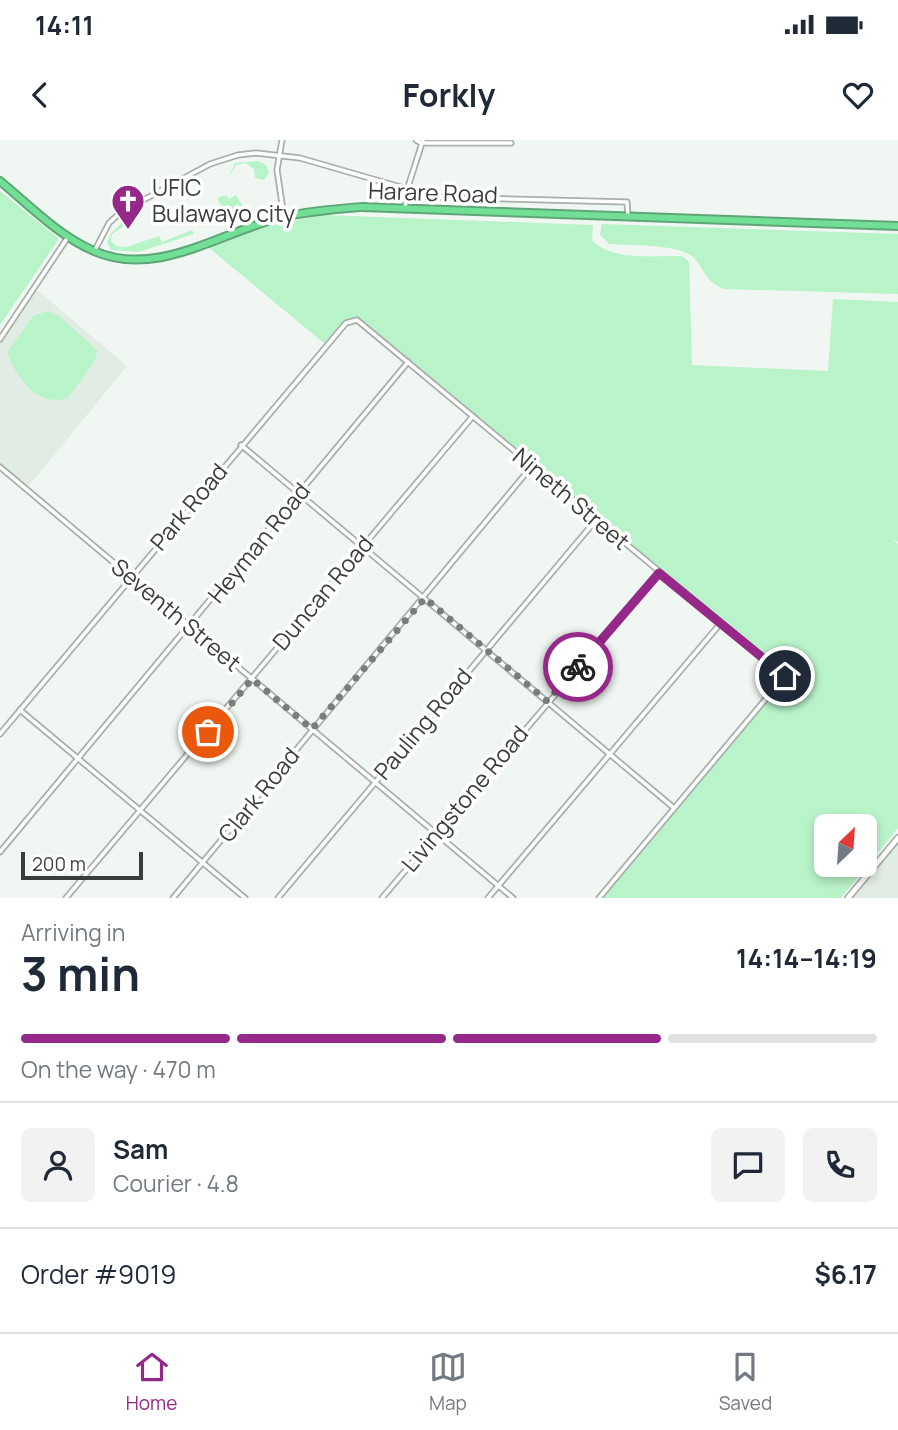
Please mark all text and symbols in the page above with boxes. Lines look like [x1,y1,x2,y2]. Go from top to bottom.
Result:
text: 14:11 [35,7,94,43]
text: Forkly [403,73,495,117]
icon: back [21,76,59,114]
icon: heart [839,76,877,114]
place label: UFIC Bulawayo city [152,171,295,229]
street label: Harare Road [368,174,498,210]
church icon: UFIC Bulawayo city [109,182,147,231]
street label: Nineth Street [507,440,637,557]
street label: Park Road [142,456,234,557]
street label: Heyman Road [200,476,317,609]
street label: Duncan Road [265,528,380,657]
street label: Seventh Street [105,550,248,678]
courier [543,632,613,702]
pin [755,646,815,706]
icon: bike [559,648,597,686]
icon: home [766,657,804,695]
street label: Pauling Road [366,661,478,786]
pin [178,702,238,762]
icon: bag [189,713,227,751]
street label: Livingstone Road [393,718,535,878]
street label: Clark Road [210,740,306,849]
north arrow [814,814,877,877]
map controls [814,814,877,877]
scale bar [21,849,144,881]
text: 200 m [32,851,86,877]
text: Arriving in [21,916,126,948]
text: 14:14–14:19 [736,940,877,976]
text: 3 min [21,942,140,1005]
text: On the way · 470 m [21,1053,216,1085]
button: person [21,1128,95,1202]
button: chat [711,1128,785,1202]
button: phone [803,1128,877,1202]
text: Sam [113,1131,168,1167]
text: Courier · 4.8 [113,1167,239,1199]
text: Order #9019 [21,1256,176,1292]
text: $6.17 [814,1256,877,1292]
tab: Home [126,1348,177,1416]
tab: Map [429,1348,467,1416]
tab: Saved [719,1348,772,1416]

